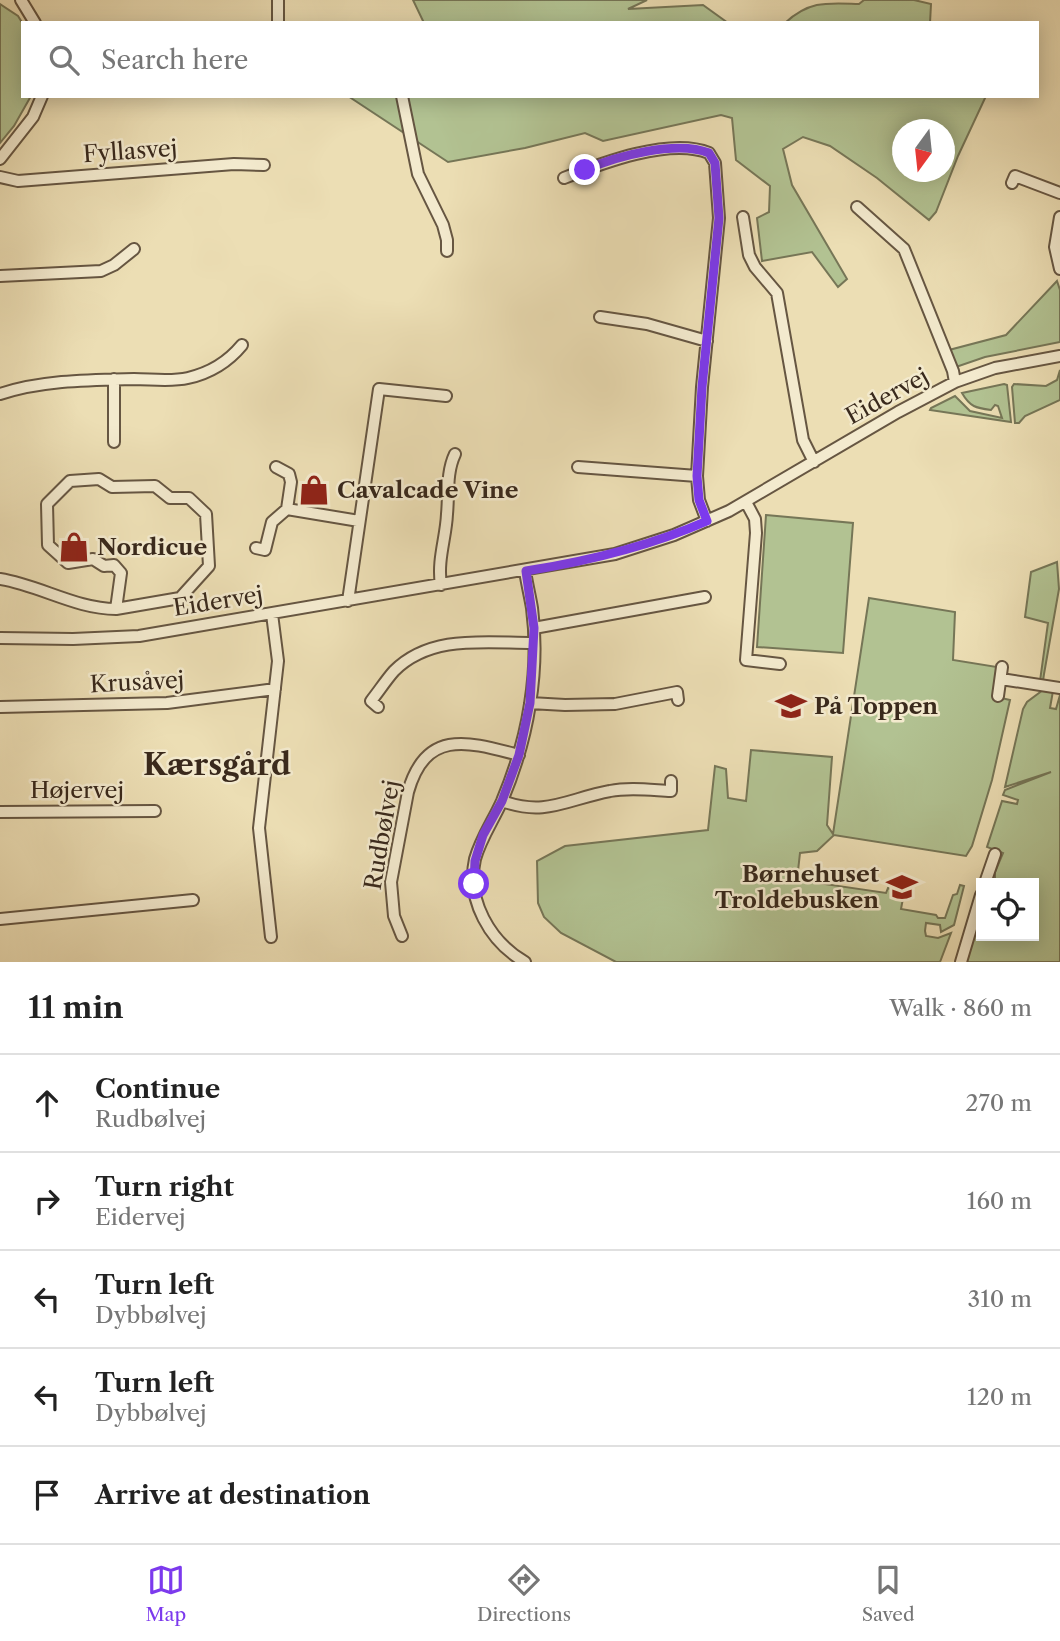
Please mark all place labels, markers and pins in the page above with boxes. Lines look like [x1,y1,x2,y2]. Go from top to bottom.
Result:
shop icon: Cavalcade Vine [297,473,331,507]
place label: Cavalcade Vine [337,476,519,504]
shop icon: Nordicue [57,530,91,564]
place label: Nordicue [97,533,207,561]
school or university icon: På Toppen [774,689,808,723]
place label: På Toppen [814,692,938,720]
place label: Børnehuset Troldebusken [715,860,880,914]
school or university icon: Børnehuset Troldebusken [885,870,919,904]

